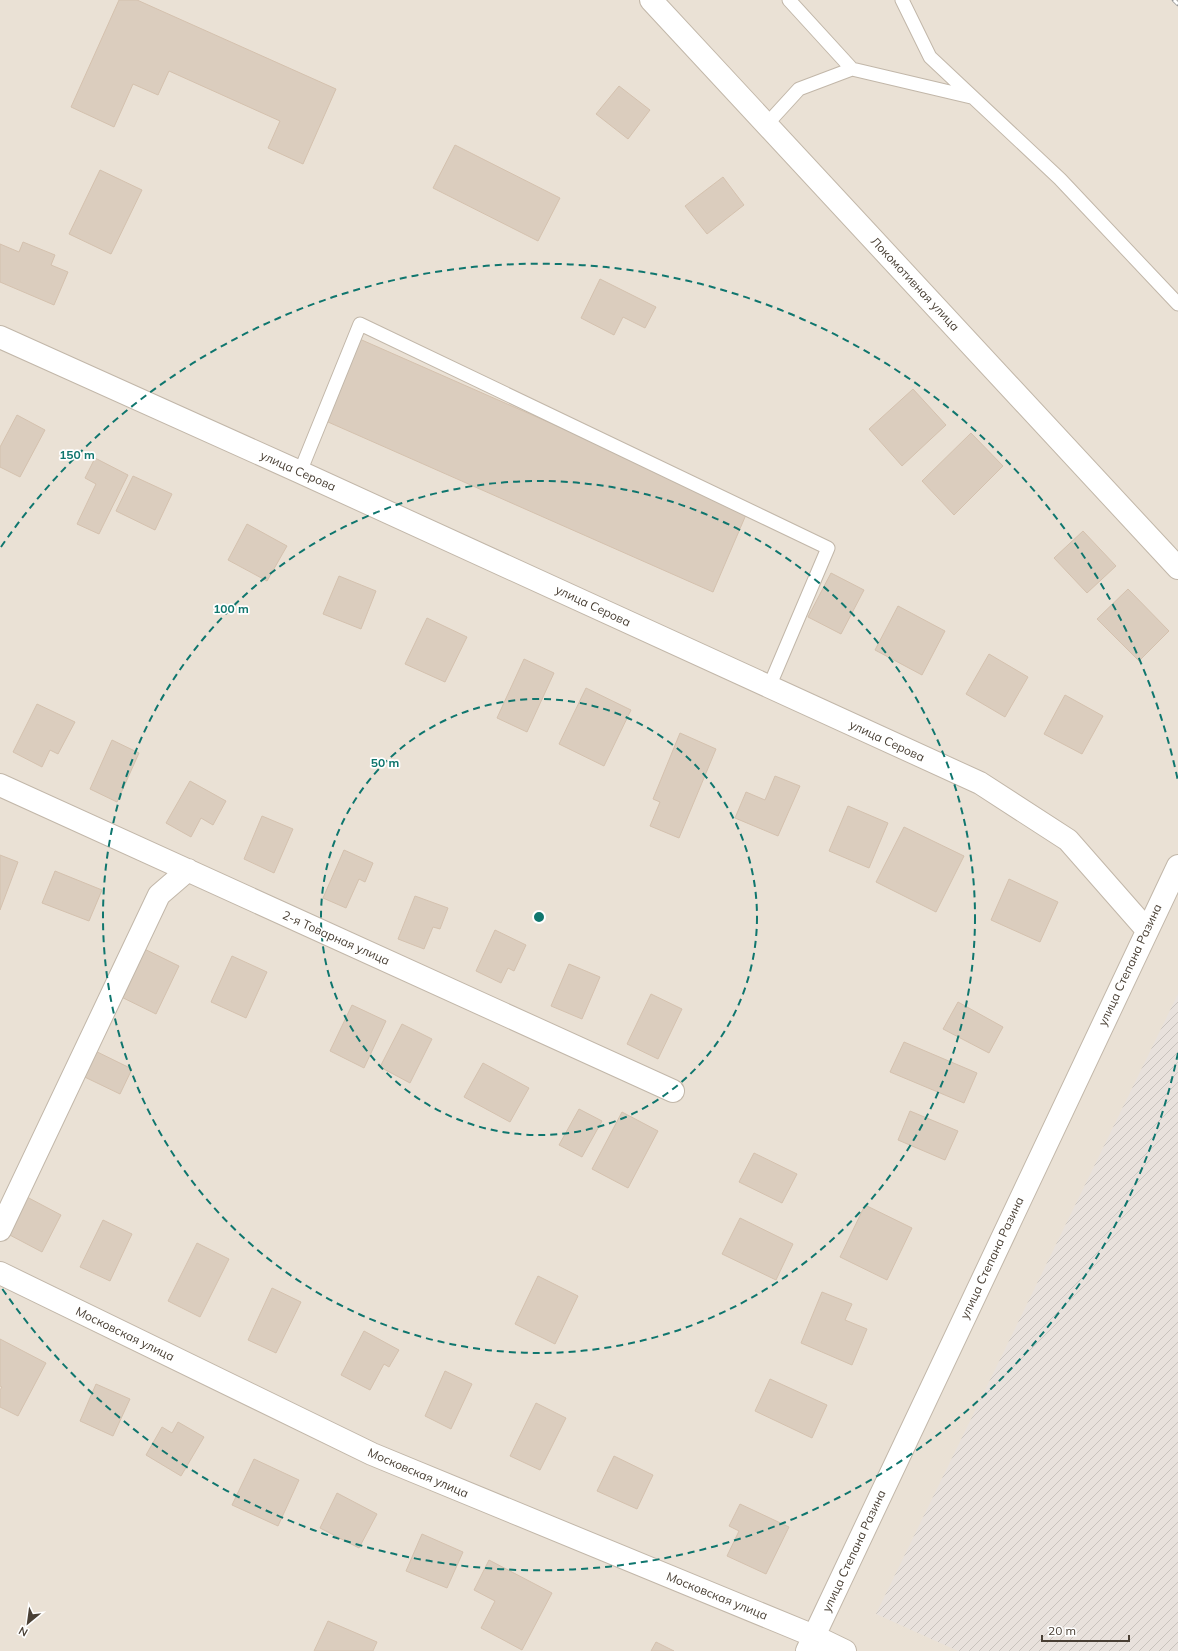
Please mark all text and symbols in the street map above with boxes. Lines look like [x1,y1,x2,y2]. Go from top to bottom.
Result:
street label: Локомотивная улица [868,234,963,334]
text: 150 m [59,447,95,462]
street label: улица Серова [258,447,338,494]
street label: улица Серова [553,582,633,629]
text: 100 m [213,601,249,616]
street label: улица Серова [847,717,927,764]
text: 50 m [371,755,399,770]
street label: улица Степана Разина [1095,901,1164,1028]
street label: 2-я Товарная улица [280,907,392,968]
centre of rings [532,910,546,924]
street label: улица Степана Разина [957,1194,1026,1321]
street label: Московская улица [73,1303,177,1364]
street label: Московская улица [366,1445,471,1501]
street label: улица Степана Разина [819,1487,888,1614]
street label: Московская улица [664,1568,770,1623]
north arrow [8,1603,48,1643]
scale bar [1042,1617,1129,1643]
text: 20 m [1048,1623,1076,1638]
text: N [16,1624,30,1640]

